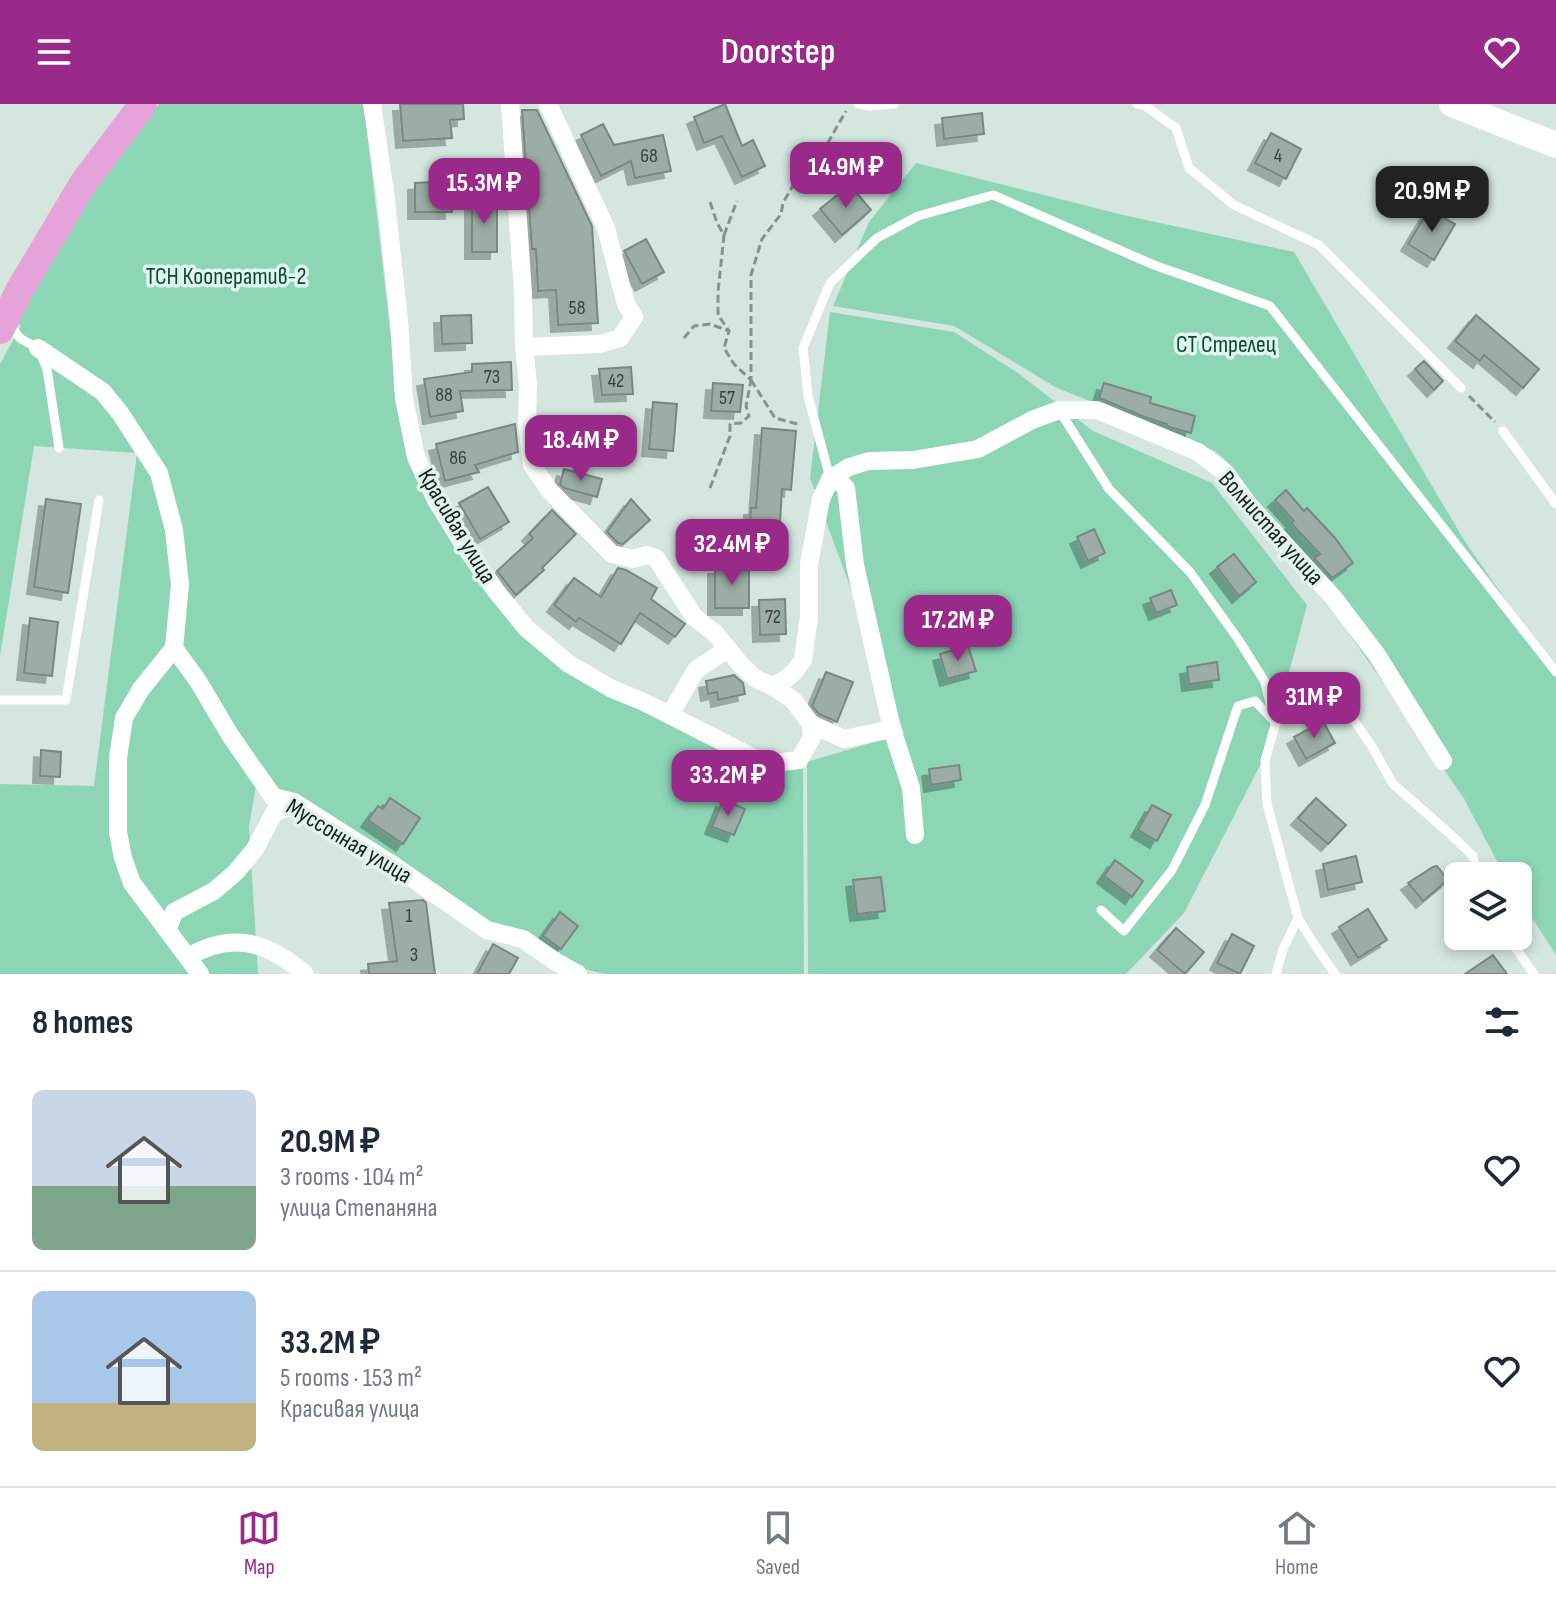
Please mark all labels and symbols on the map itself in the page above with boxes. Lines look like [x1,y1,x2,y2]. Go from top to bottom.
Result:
pin: 14.9M ₽ [772,142,920,210]
house number: 68 [640,144,658,168]
house number: 4 [1274,144,1282,168]
pin: 15.3M ₽ [410,158,558,226]
pin: 20.9M ₽ [1358,166,1506,234]
park label: ТСН Кооператив-2 [146,262,306,291]
house number: 58 [569,296,585,320]
park label: СТ Стрелец [1176,330,1276,359]
house number: 73 [484,365,500,389]
house number: 42 [608,369,624,393]
house number: 88 [435,383,453,407]
house number: 57 [719,386,735,410]
pin: 18.4M ₽ [507,415,655,483]
house number: 86 [449,446,467,470]
street label: Красивая улица [411,463,503,589]
street label: Волнистая улица [1212,465,1330,591]
pin: 32.4M ₽ [658,519,806,587]
pin: 17.2M ₽ [884,595,1032,663]
house number: 72 [765,605,781,629]
pin: 31M ₽ [1258,672,1370,740]
pin: 33.2M ₽ [654,750,802,818]
street label: Муссонная улица [281,792,417,890]
house number: 1 [406,904,413,928]
house number: 3 [410,943,418,967]

